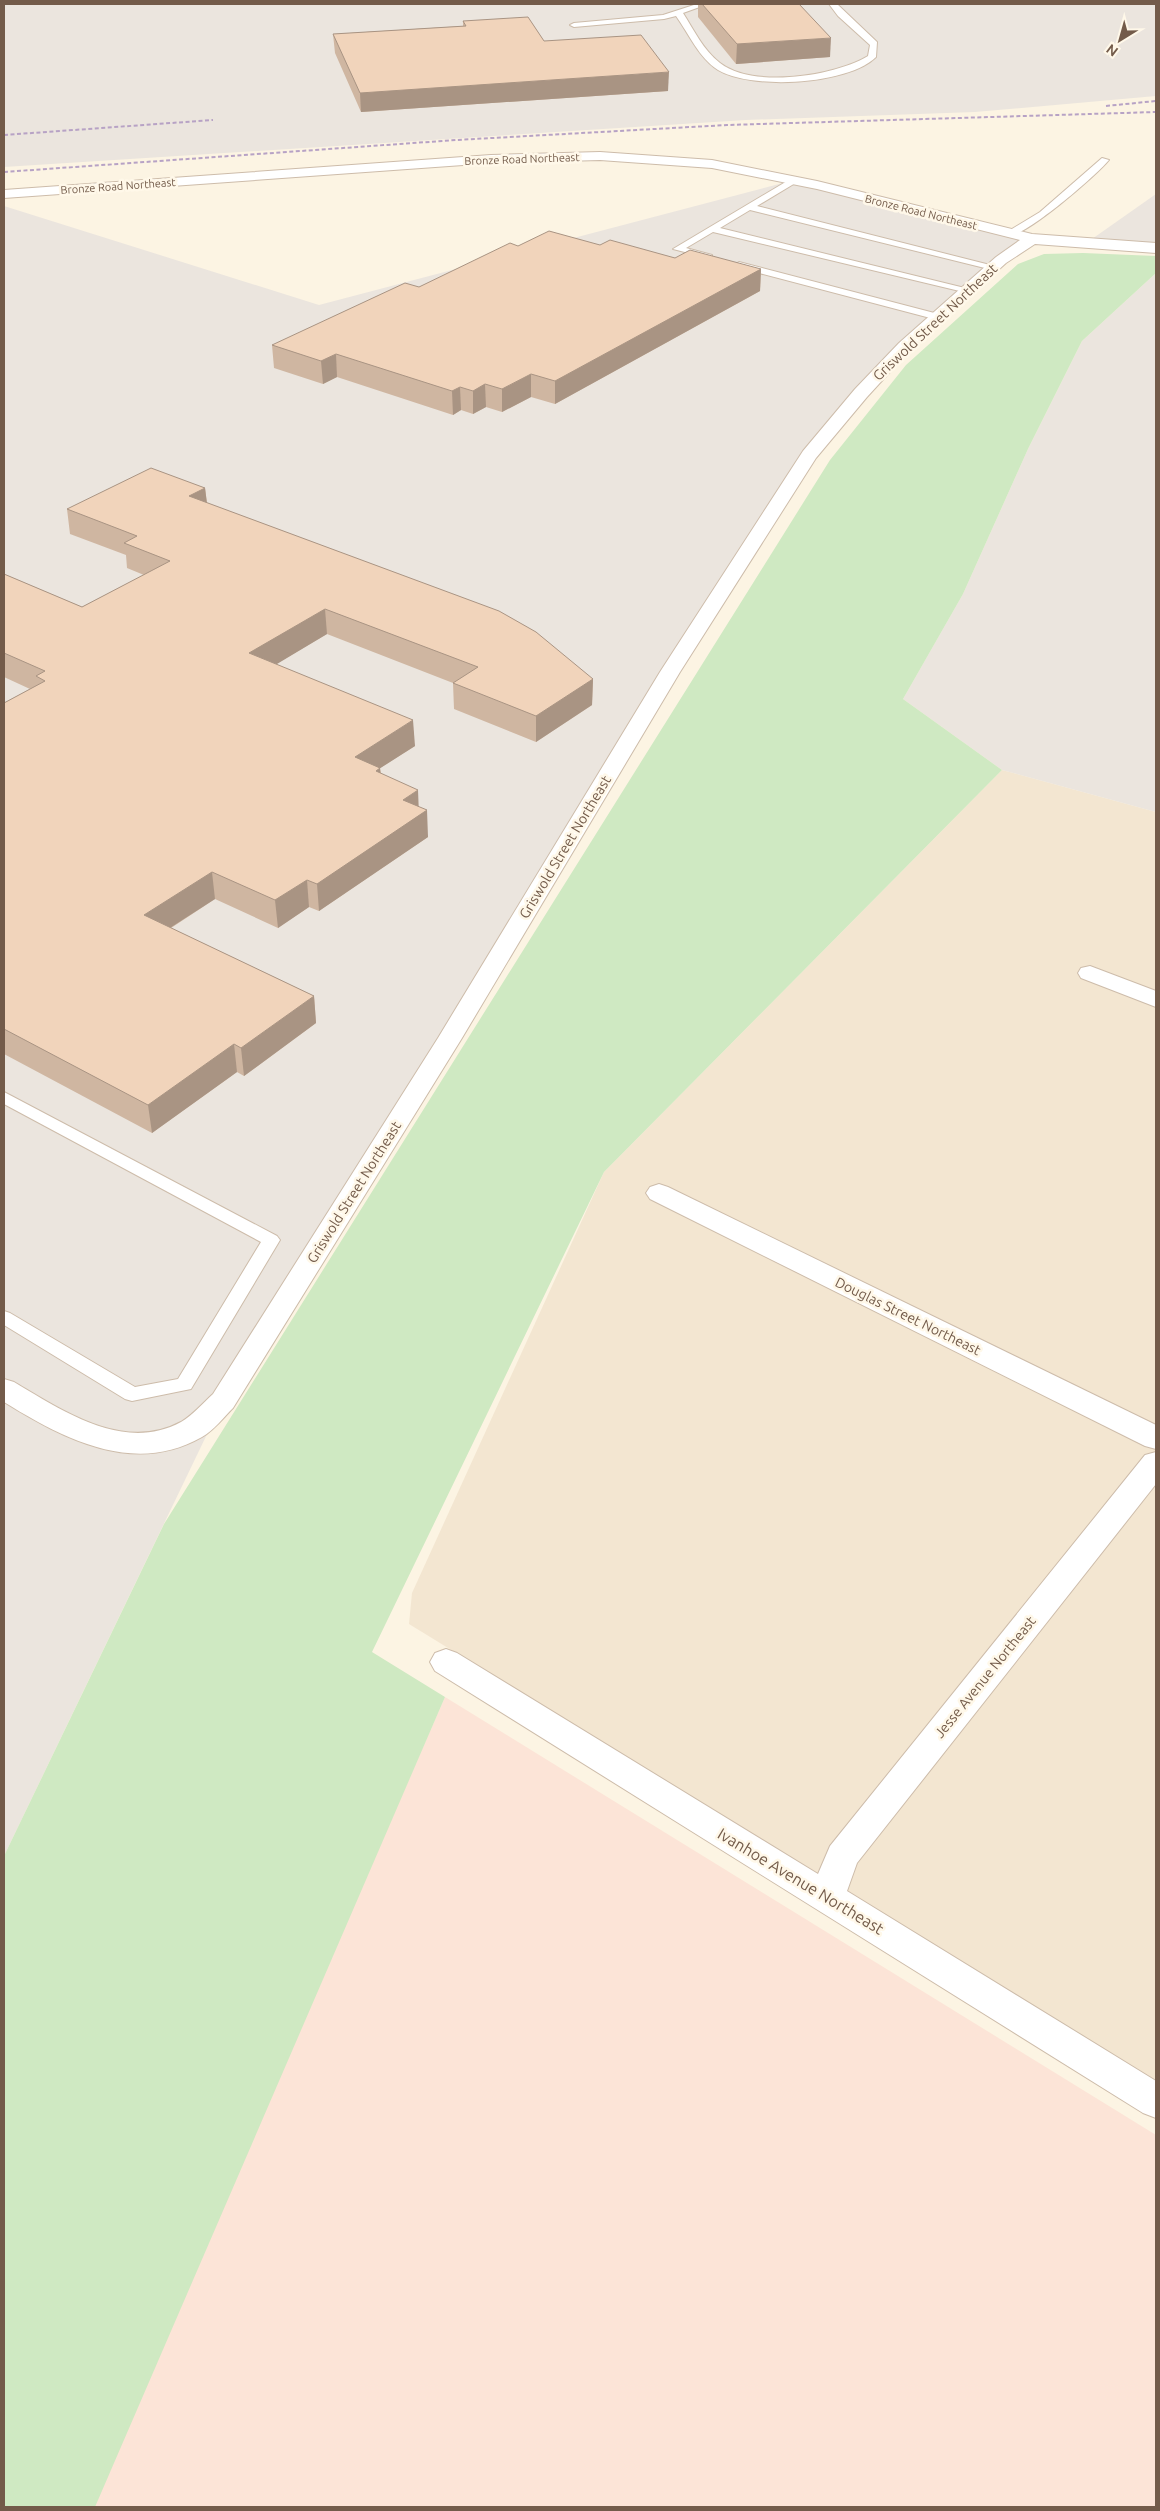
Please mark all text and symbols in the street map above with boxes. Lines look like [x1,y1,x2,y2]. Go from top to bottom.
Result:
north arrow [1095,15,1145,65]
text: N [1103,41,1121,60]
street label: Bronze Road Northeast [464,151,580,167]
street label: Bronze Road Northeast [60,176,177,196]
street label: Bronze Road Northeast [864,192,979,232]
street label: Griswold Street Northeast [870,260,1001,384]
street label: Griswold Street Northeast [516,772,614,921]
street label: Griswold Street Northeast [304,1118,404,1266]
street label: Douglas Street Northeast [833,1274,984,1358]
street label: Jesse Avenue Northeast [931,1613,1039,1741]
street label: Ivanhoe Avenue Northeast [715,1824,888,1938]

